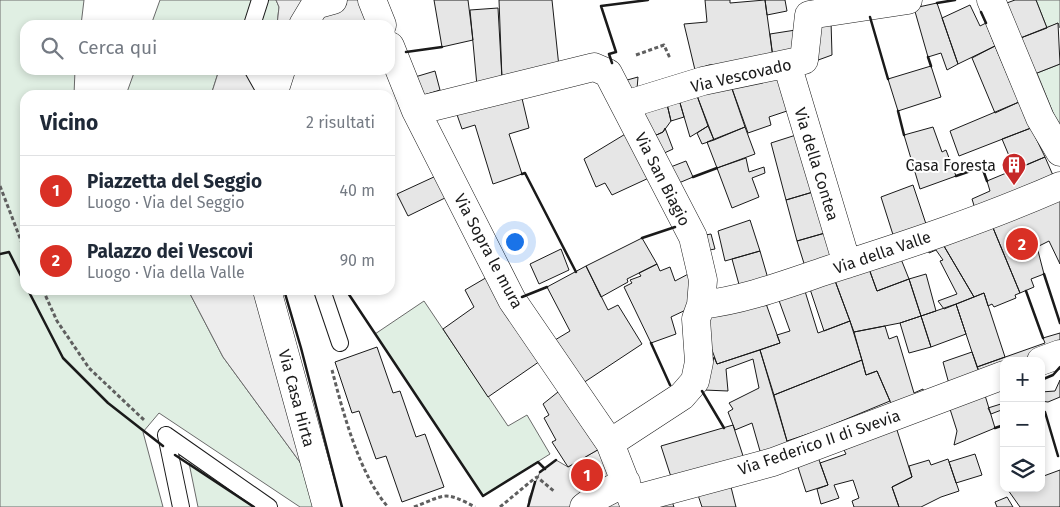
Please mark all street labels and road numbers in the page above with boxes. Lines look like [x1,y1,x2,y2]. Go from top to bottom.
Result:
street label: Via Vescovado [689,55,793,96]
street label: Via della Contea [790,105,843,223]
street label: Via San Biagio [631,129,694,229]
street label: Via Sopra le mura [450,191,527,312]
street label: Via della Valle [831,227,933,278]
street label: Via Casa Hirta [274,347,319,449]
street label: Via Federico II di Svevia [736,406,903,479]

